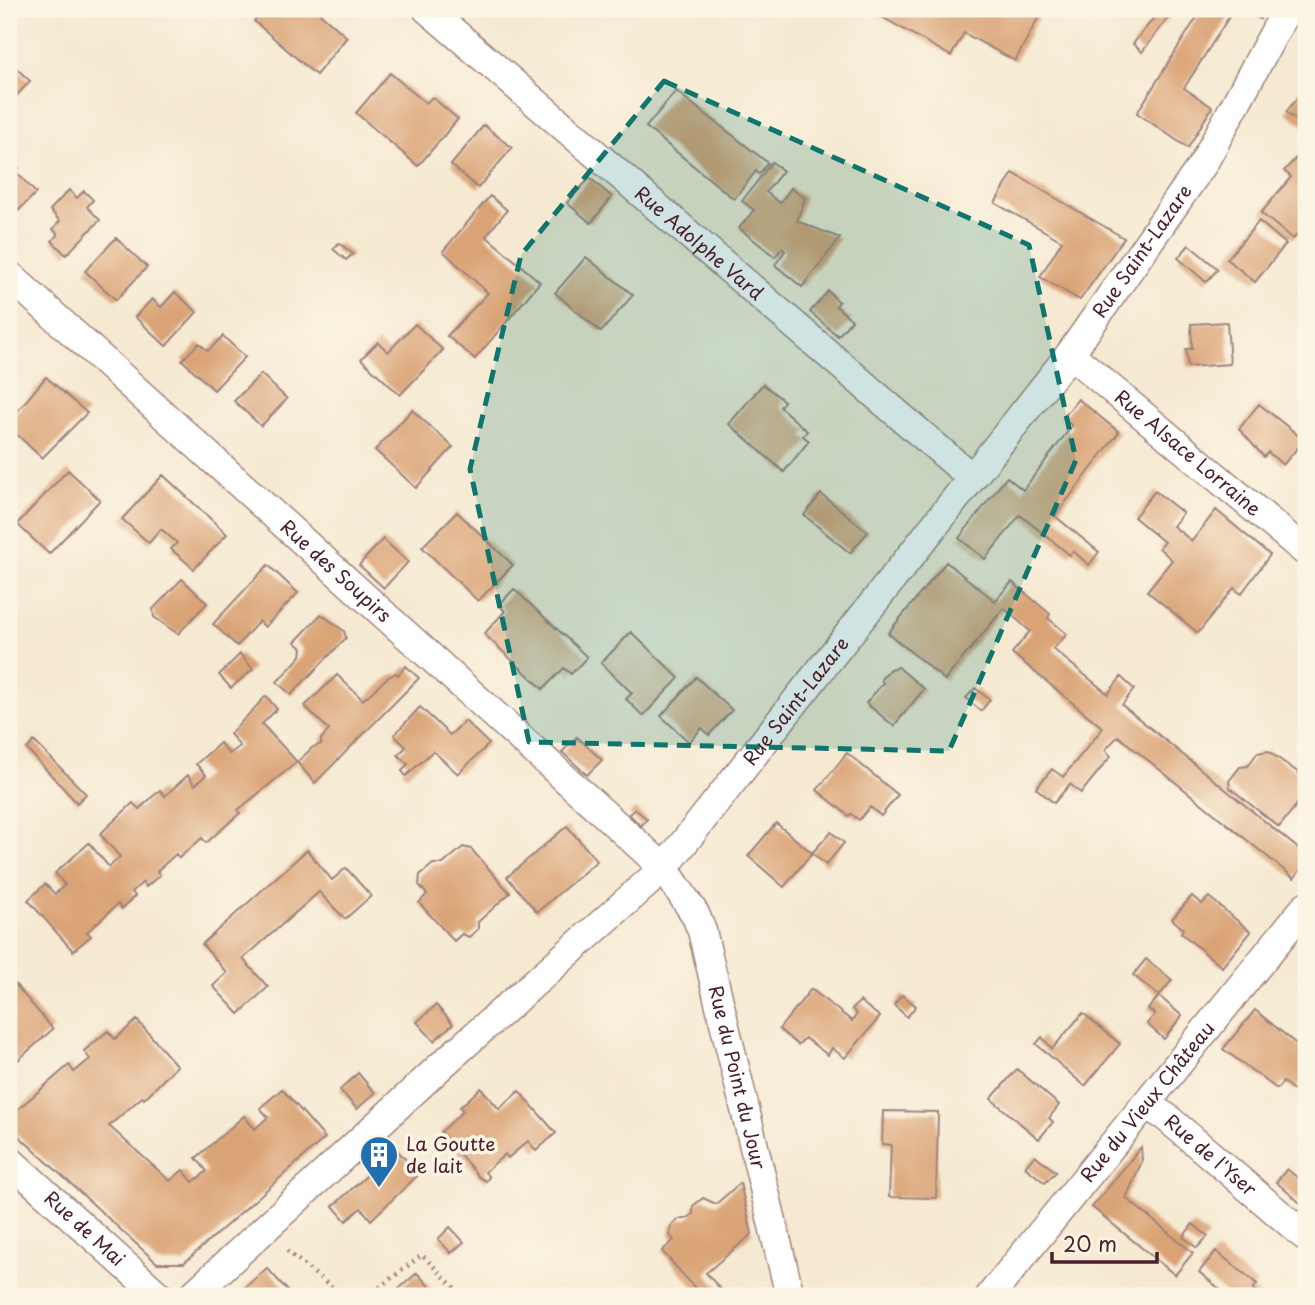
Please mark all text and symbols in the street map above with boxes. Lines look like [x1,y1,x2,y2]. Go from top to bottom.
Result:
street label: Rue Saint-Lazare [1085,178,1198,323]
street label: Rue Adolphe Vard [629,179,771,306]
street label: Rue Alsace Lorraine [1109,382,1268,522]
street label: Rue des Soupirs [275,513,398,628]
street label: Rue Saint-Lazare [735,630,855,771]
street label: Rue du Point du Jour [703,982,774,1173]
street label: Rue du Vieux Château [1073,1015,1220,1188]
street label: Rue de l'Yser [1159,1107,1263,1202]
place label: La Goutte de lait [406,1129,495,1179]
building icon: La Goutte de lait [358,1134,400,1189]
street label: Rue de Mai [39,1184,132,1272]
scale bar [1052,1221,1158,1265]
text: 20 m [1063,1227,1117,1259]

